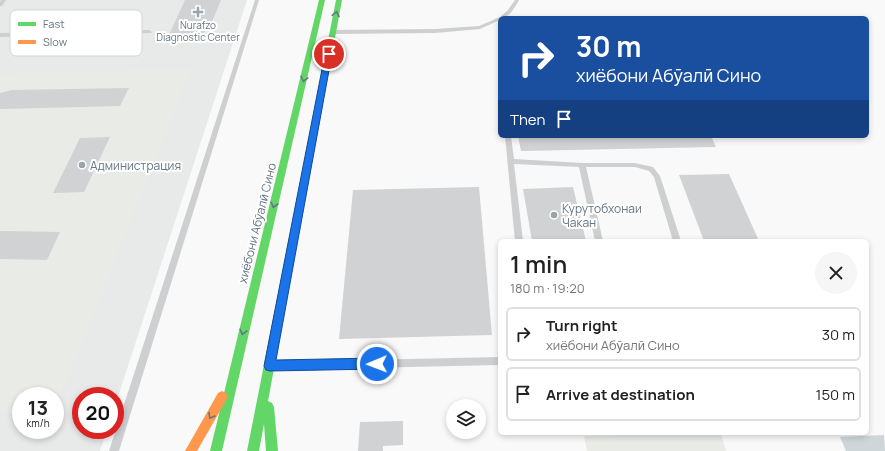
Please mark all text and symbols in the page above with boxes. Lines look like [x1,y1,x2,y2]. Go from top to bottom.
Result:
marker: Nurafzo Diagnostic Center [192,6,204,18]
legend [10,10,142,56]
one-way arrow [331,11,340,17]
text: Fast [43,16,65,31]
place label: Nurafzo Diagnostic Center [156,18,240,44]
text: 30 m [576,27,641,65]
icon: right [510,32,562,84]
text: Slow [43,34,68,49]
pin [312,37,346,71]
icon: arrive [318,43,340,65]
text: хиёбони Абӯалӣ Сино [576,63,761,87]
one-way arrow [300,75,309,82]
icon: arrive [553,108,575,130]
text: Then [510,109,545,130]
place label: Администрация [90,157,181,174]
marker: Администрация [77,160,87,170]
street label: хиёбони Абӯалӣ Сино [234,161,280,285]
place label: Курутобхонаи Чакан [562,200,642,231]
one-way arrow [270,202,278,209]
marker: Курутобхонаи Чакан [549,210,559,220]
text: 1 min [510,247,567,280]
button: close [815,252,857,294]
text: 180 m · 19:20 [510,279,585,297]
text: Turn right [546,315,617,336]
icon: right [512,323,534,345]
text: 30 m [822,324,855,345]
one-way arrow [239,328,248,335]
text: хиёбони Абӯалӣ Сино [546,336,680,354]
position arrow [356,343,398,385]
icon: arrive [512,383,534,405]
text: Arrive at destination [546,384,695,405]
text: 150 m [816,384,855,405]
speed limit sign: 20 [72,387,124,439]
text: 13 [28,394,48,421]
map controls [446,399,486,439]
button: layers [446,399,486,439]
one-way arrow [209,412,216,419]
text: km/h [26,416,50,430]

